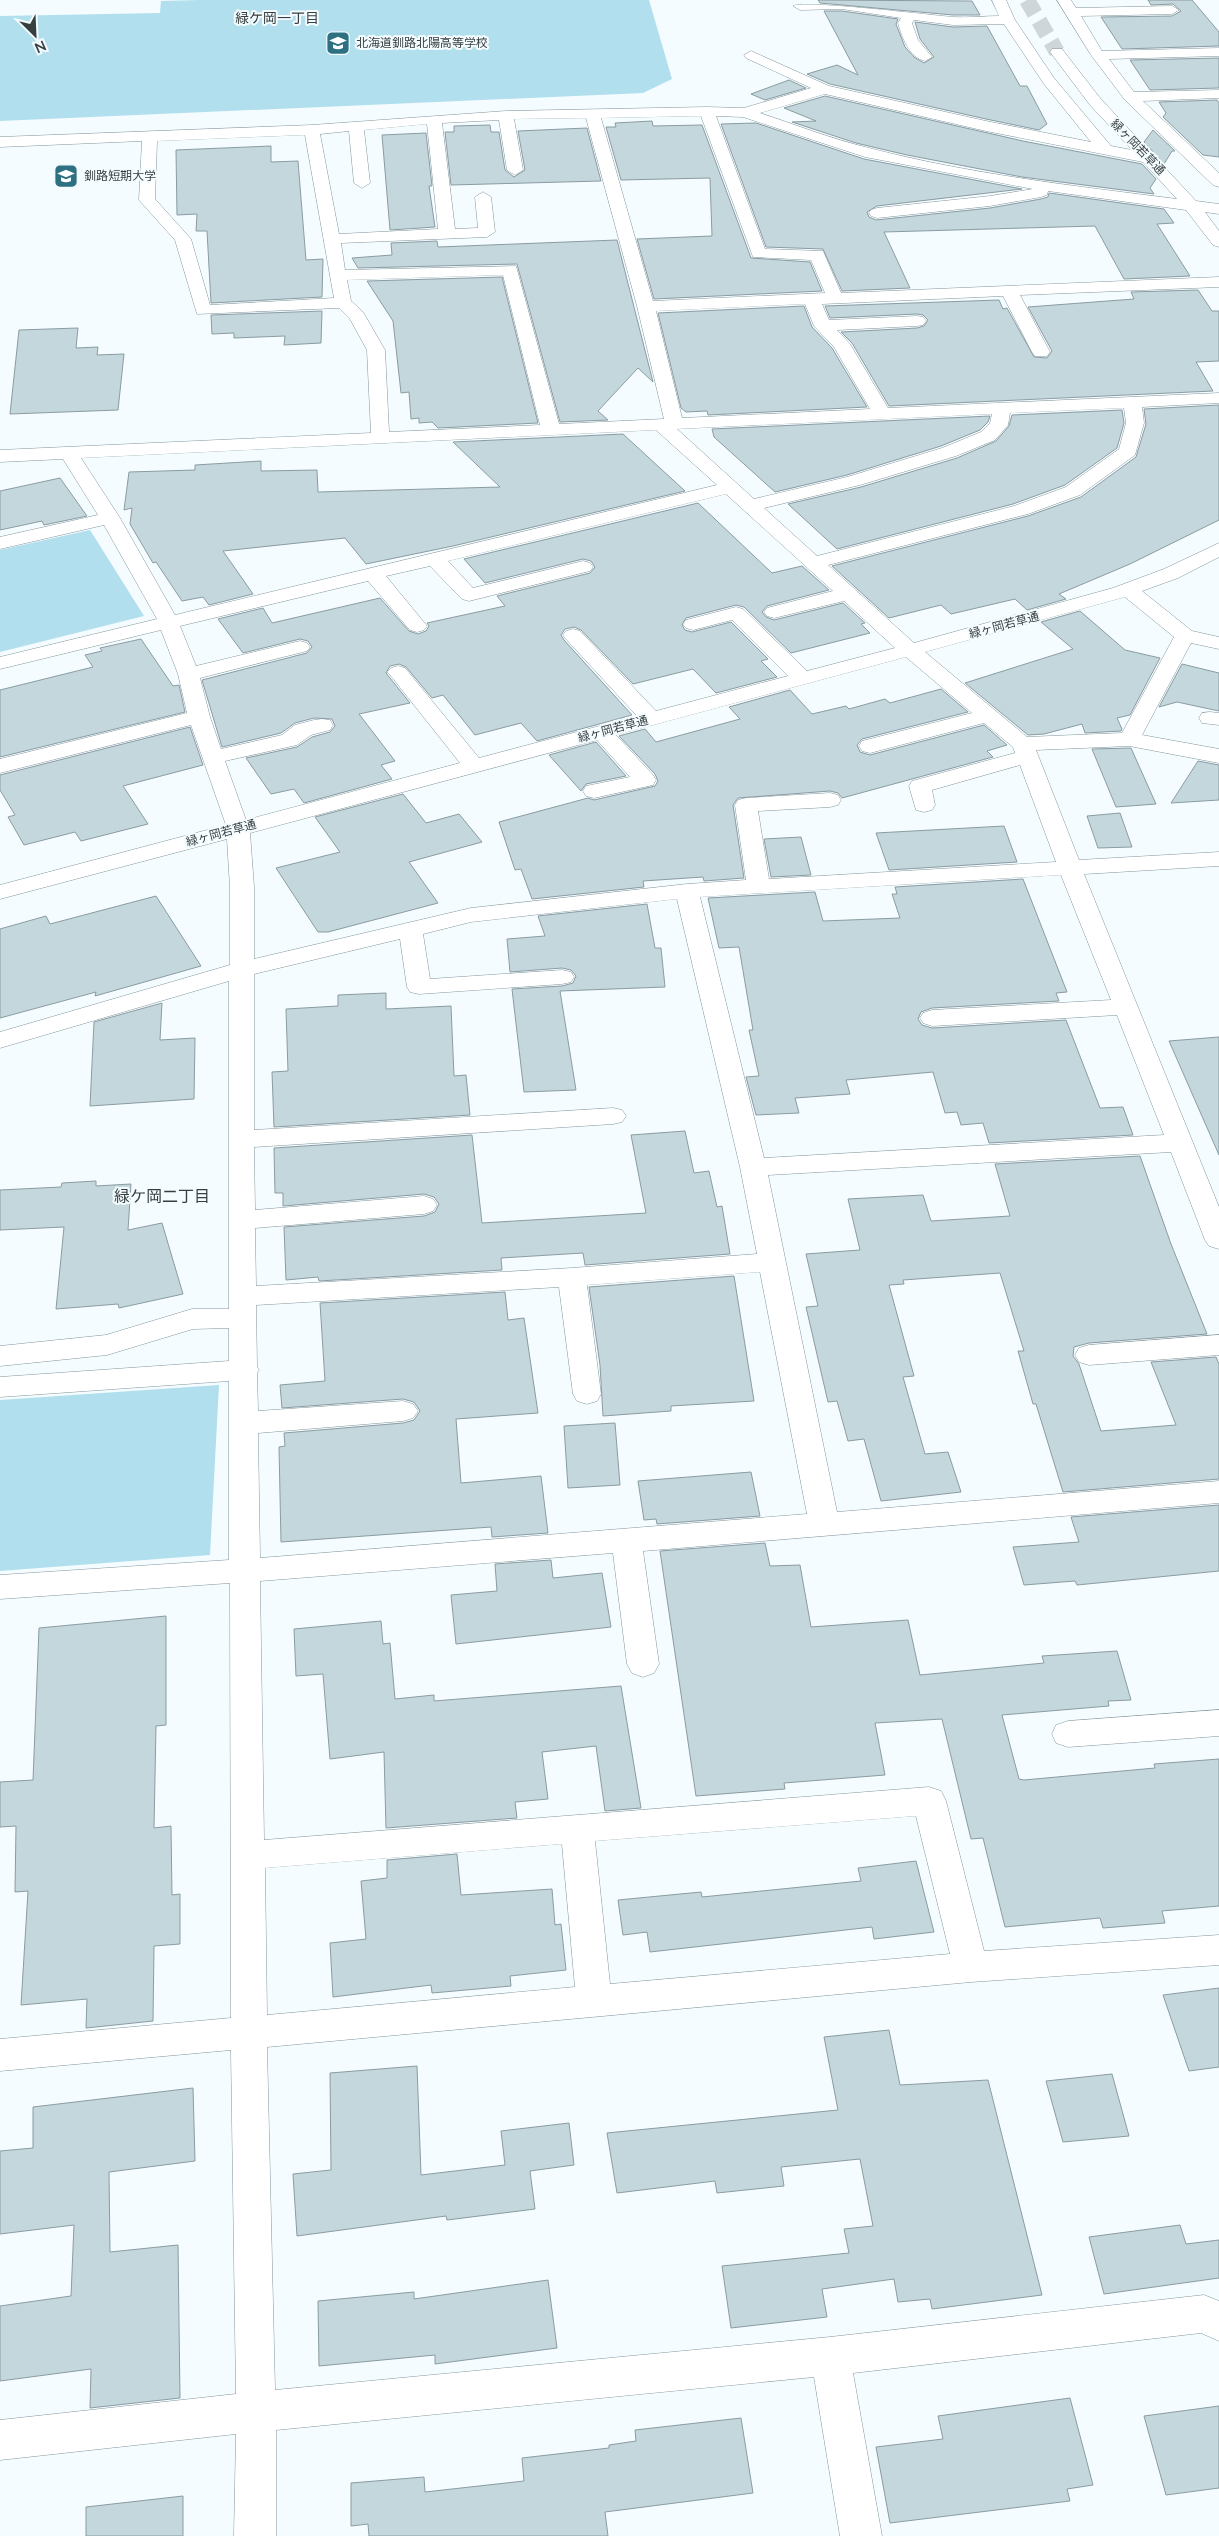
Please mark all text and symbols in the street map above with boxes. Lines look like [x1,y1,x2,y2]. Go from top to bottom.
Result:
district label: 緑ケ岡一丁目 [235,9,319,26]
north arrow [10,10,60,60]
school or university icon: 北海道釧路北陽高等学校 [325,30,351,56]
place label: 北海道釧路北陽高等学校 [356,35,488,50]
text: N [32,37,49,57]
street label: 緑ヶ岡若草通 [1108,116,1169,178]
school or university icon: 釧路短期大学 [53,163,79,189]
place label: 釧路短期大学 [84,168,156,183]
street label: 緑ヶ岡若草通 [967,608,1041,641]
street label: 緑ヶ岡若草通 [576,712,650,745]
street label: 緑ヶ岡若草通 [184,816,258,849]
district label: 緑ケ岡二丁目 [114,1186,210,1205]

